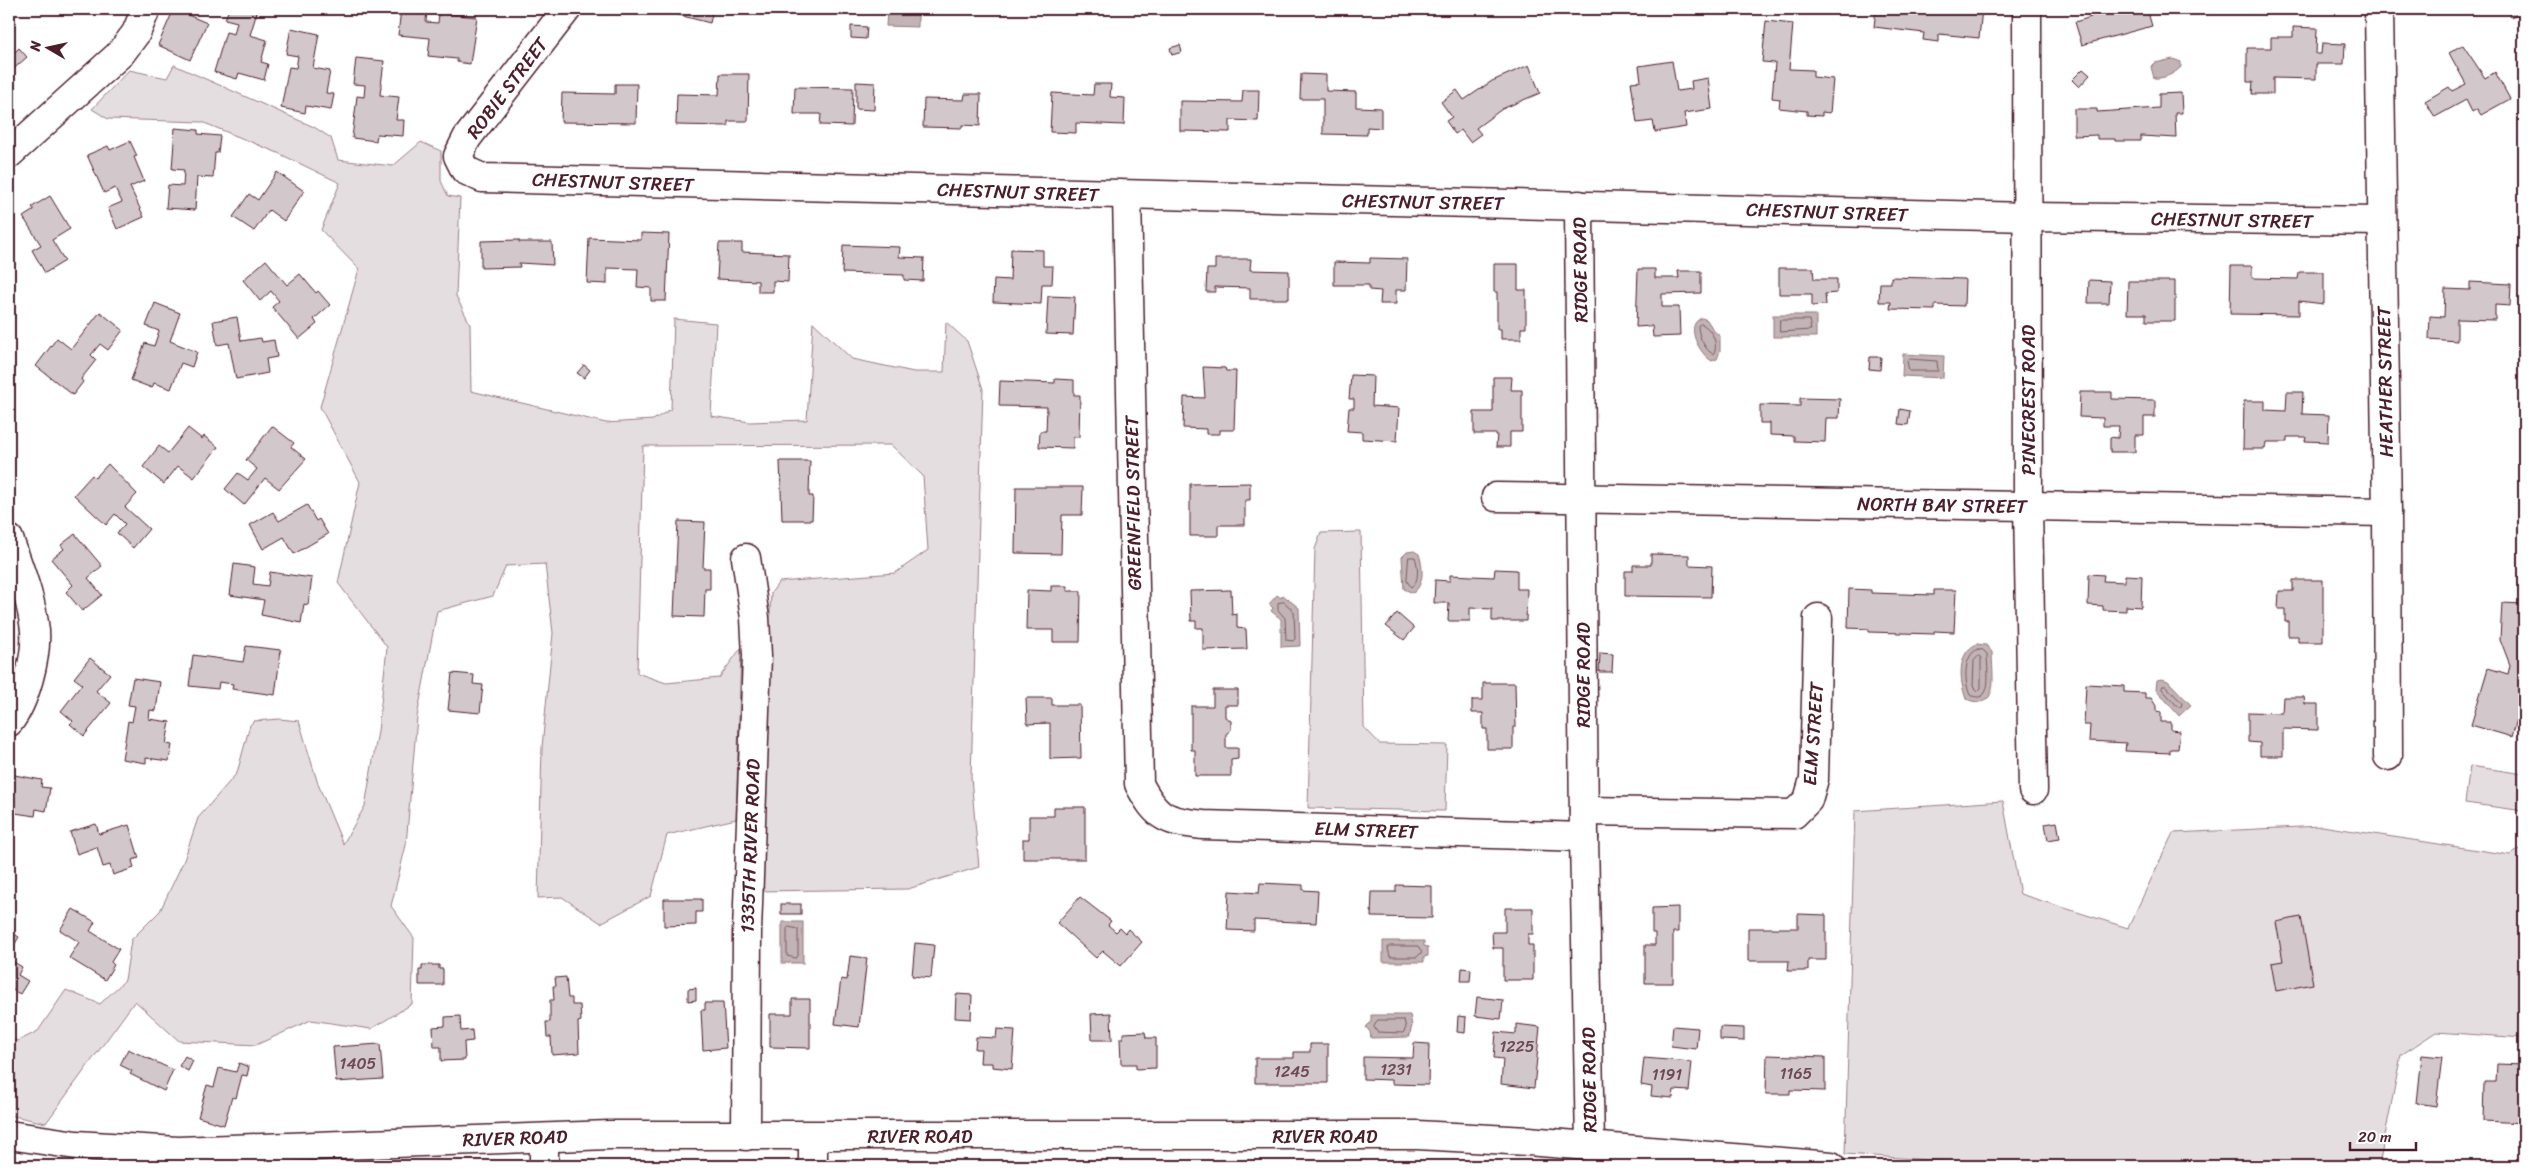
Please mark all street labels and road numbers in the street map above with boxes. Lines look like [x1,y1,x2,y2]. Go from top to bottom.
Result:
street label: ROBIE STREET [458,29,557,146]
street label: CHESTNUT STREET [532,163,696,201]
street label: CHESTNUT STREET [937,173,1101,211]
street label: CHESTNUT STREET [1342,184,1506,220]
street label: CHESTNUT STREET [1746,193,1910,231]
street label: CHESTNUT STREET [2151,202,2315,238]
street label: RIDGE ROAD [1563,216,1597,323]
street label: HEATHER STREET [2367,305,2403,458]
street label: PINECREST ROAD [2012,324,2045,475]
street label: GREENFIELD STREET [1115,414,1151,591]
street label: NORTH BAY STREET [1857,487,2029,523]
street label: RIDGE ROAD [1567,622,1600,728]
street label: ELM STREET [1793,680,1833,787]
street label: 1335TH RIVER ROAD [730,758,770,934]
street label: ELM STREET [1314,812,1420,848]
street label: RIDGE ROAD [1572,1026,1606,1133]
street label: RIVER ROAD [462,1120,569,1156]
street label: RIVER ROAD [868,1120,973,1153]
street label: RIVER ROAD [1273,1120,1378,1153]

